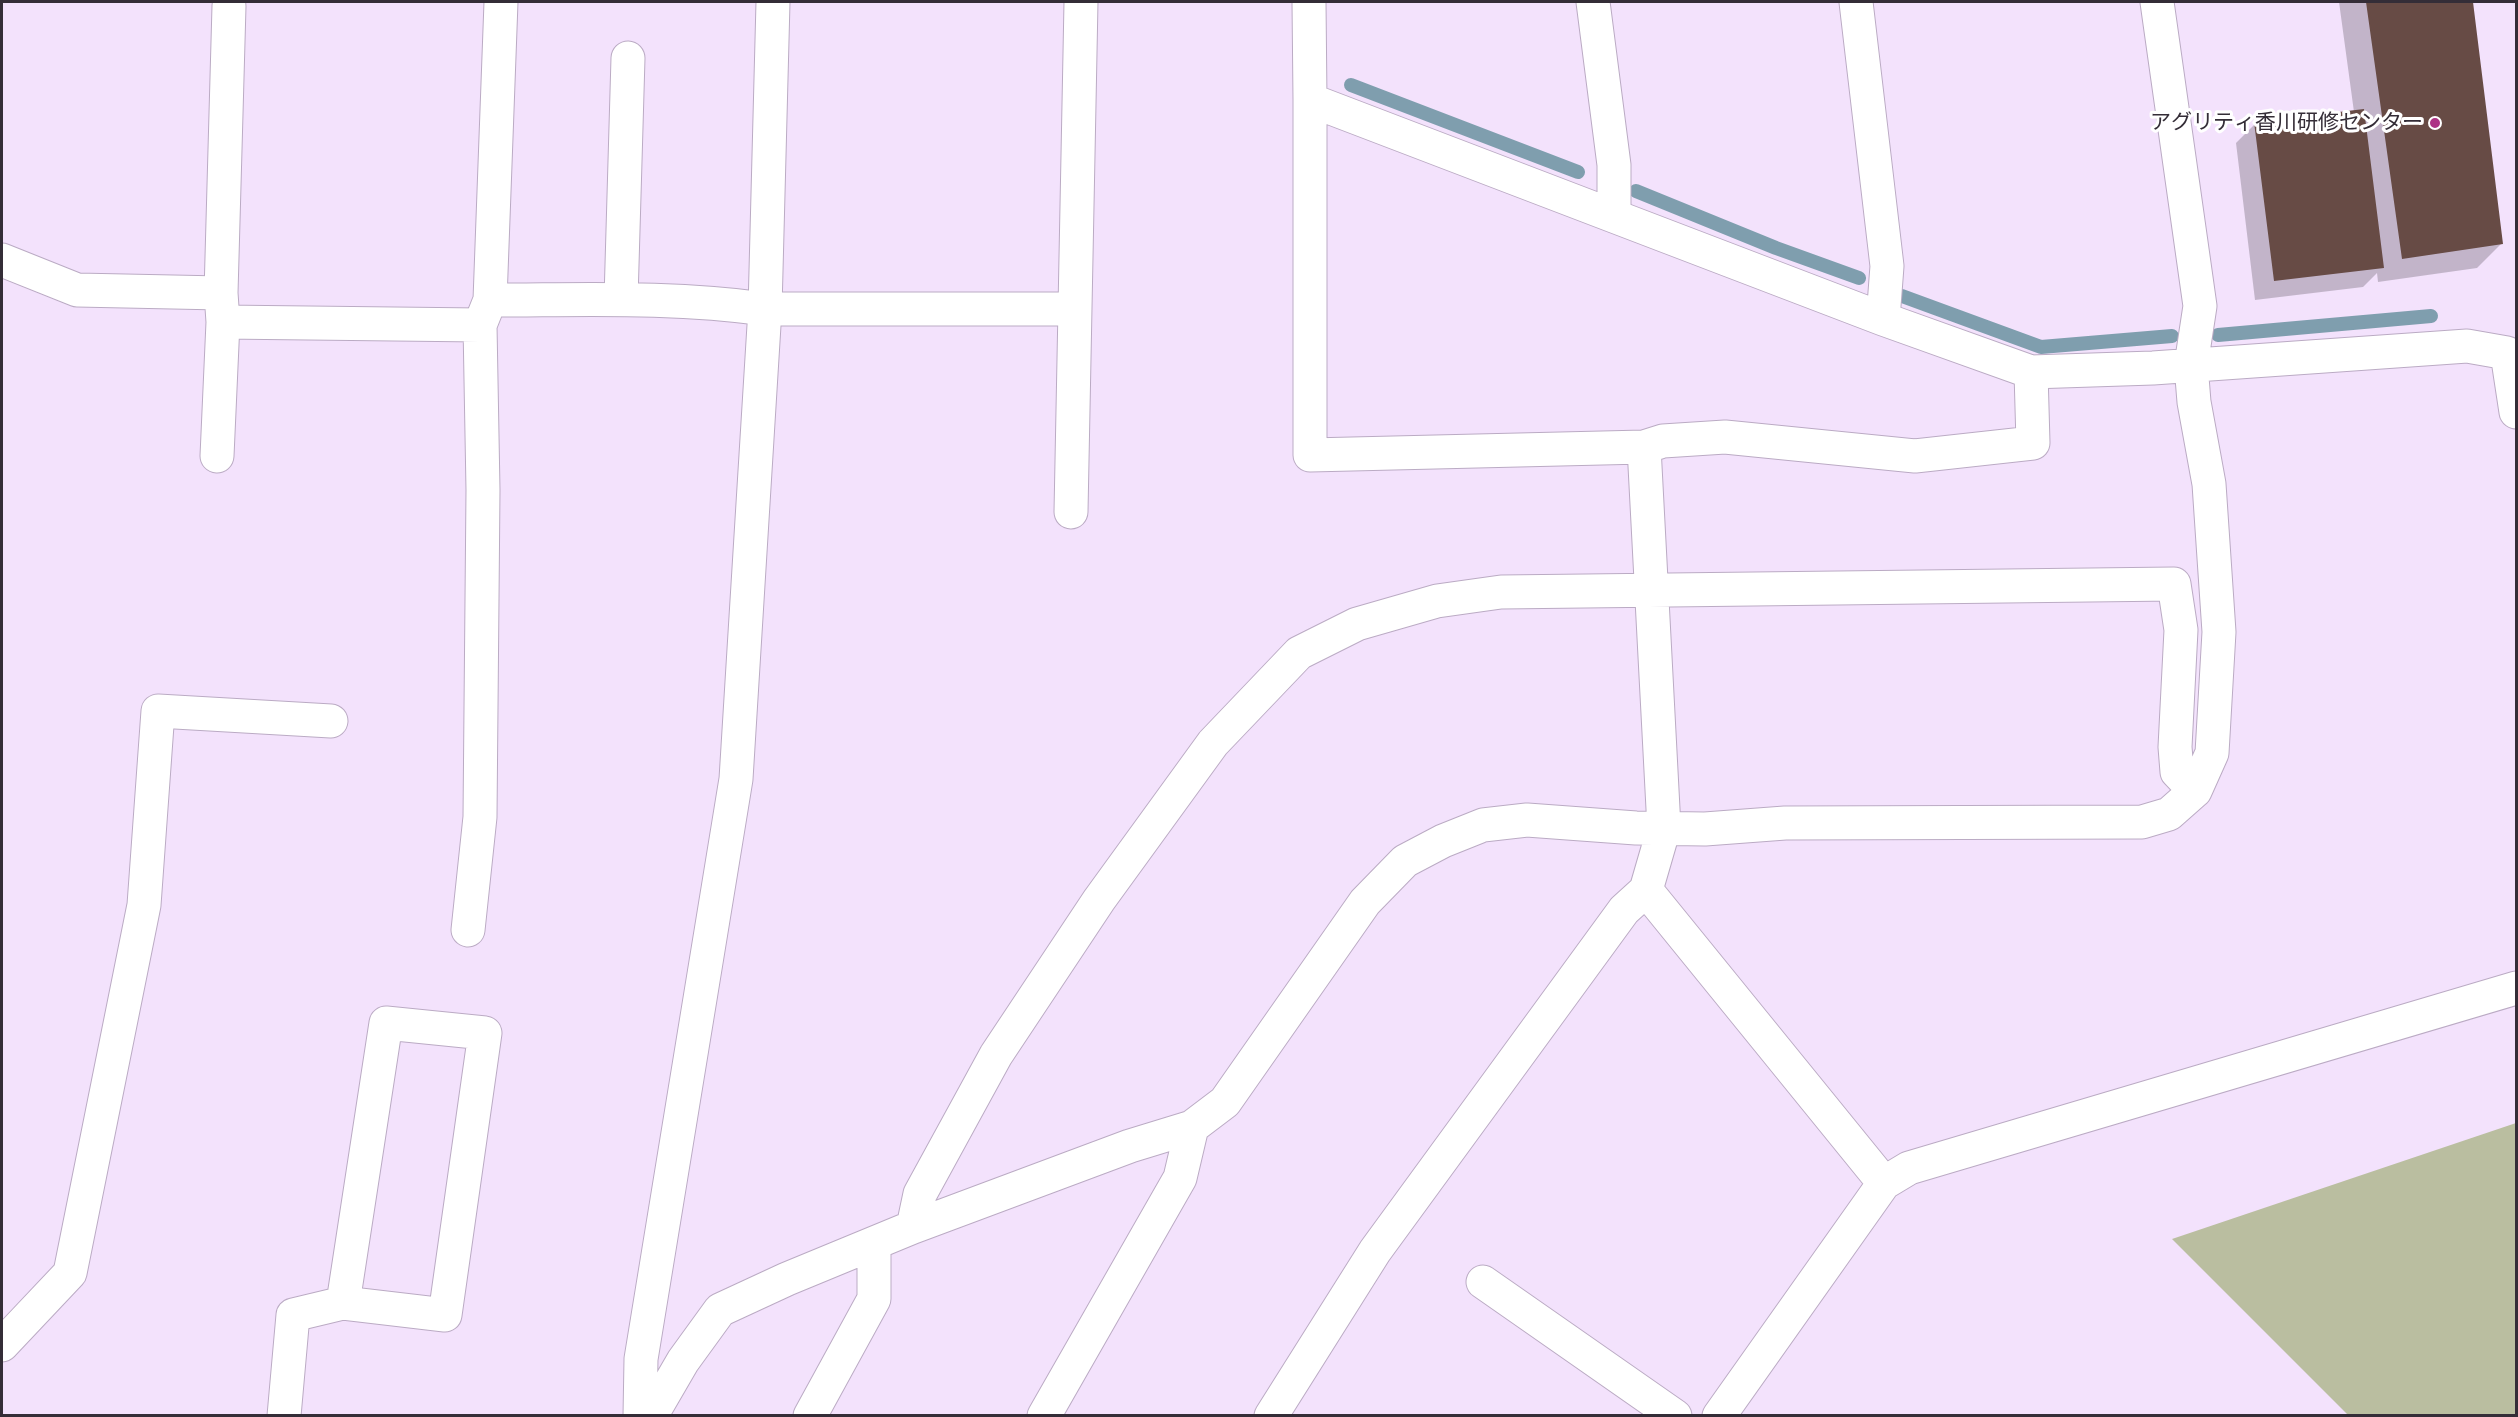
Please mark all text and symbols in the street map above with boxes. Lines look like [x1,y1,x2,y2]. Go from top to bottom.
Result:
place label: アグリティ香川研修センター [2150,110,2423,136]
marker: アグリティ香川研修センター [2428,116,2442,130]

